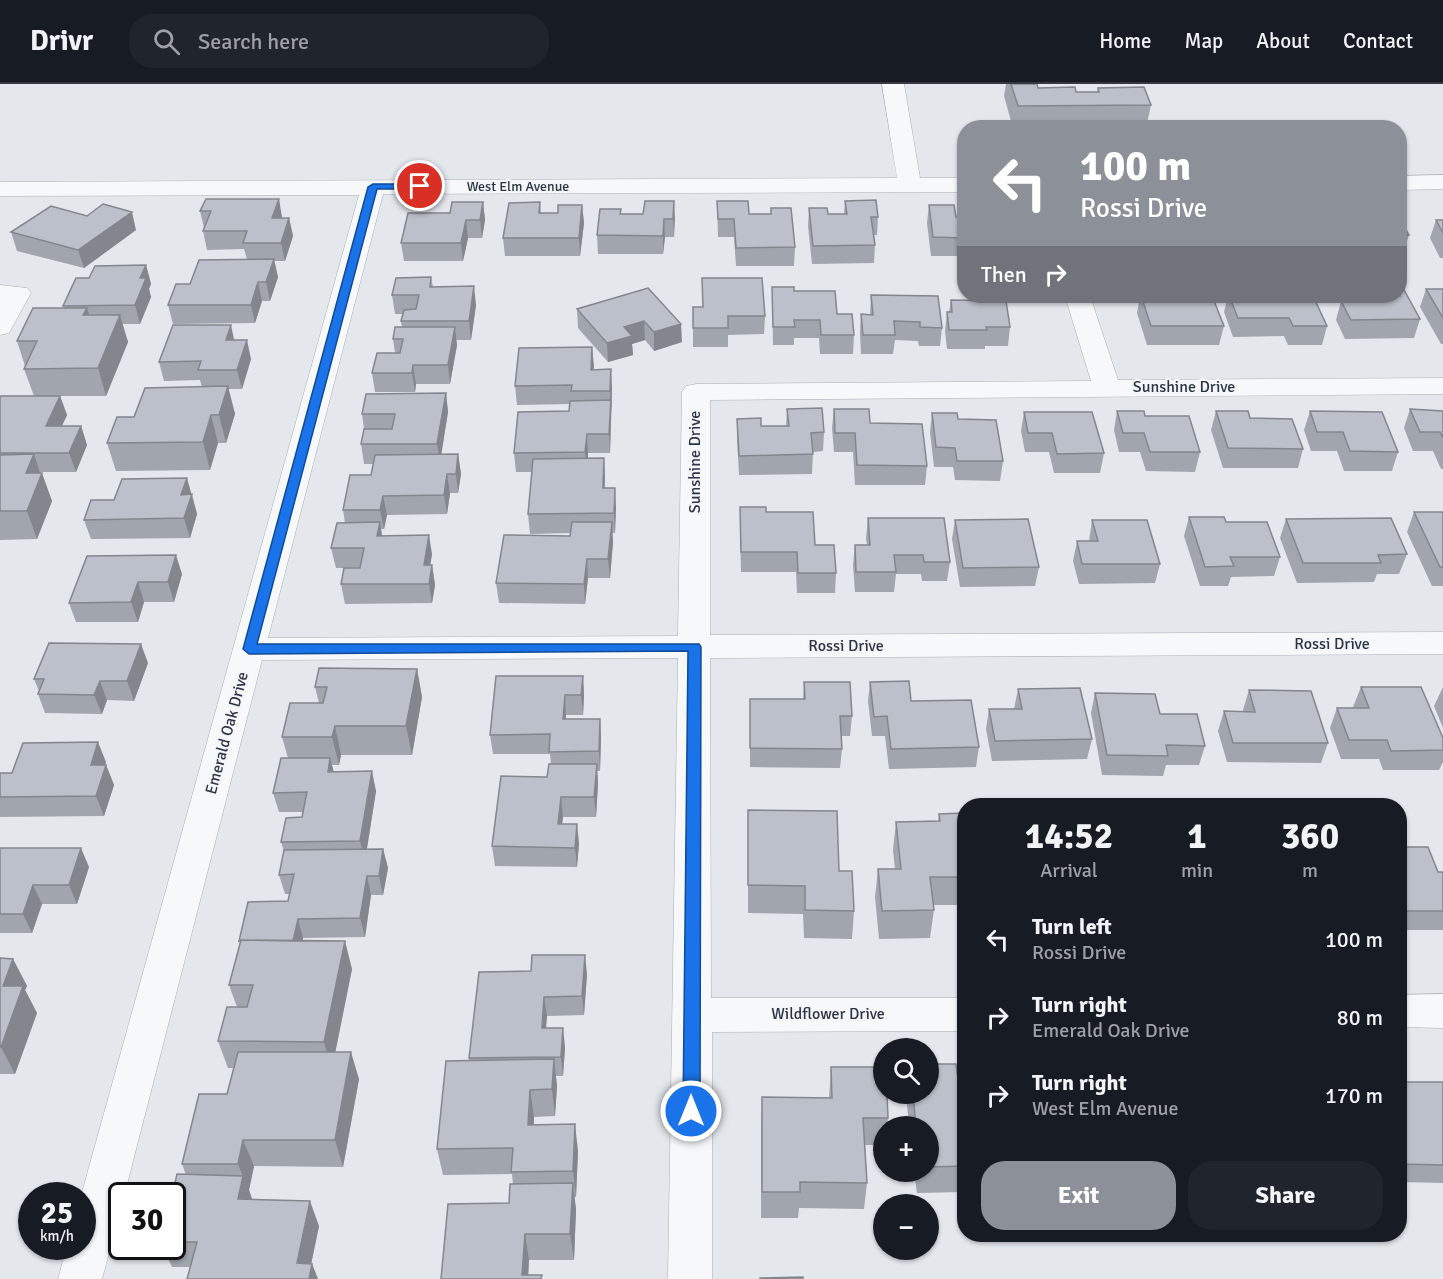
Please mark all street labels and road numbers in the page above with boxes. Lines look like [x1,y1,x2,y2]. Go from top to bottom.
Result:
street label: West Elm Avenue [467,178,569,195]
street label: Sunshine Drive [1133,377,1235,397]
street label: Sunshine Drive [685,411,705,513]
street label: Rossi Drive [1294,634,1370,654]
street label: Rossi Drive [808,636,884,656]
street label: Emerald Oak Drive [201,670,253,796]
street label: Wildflower Drive [771,1004,885,1024]

